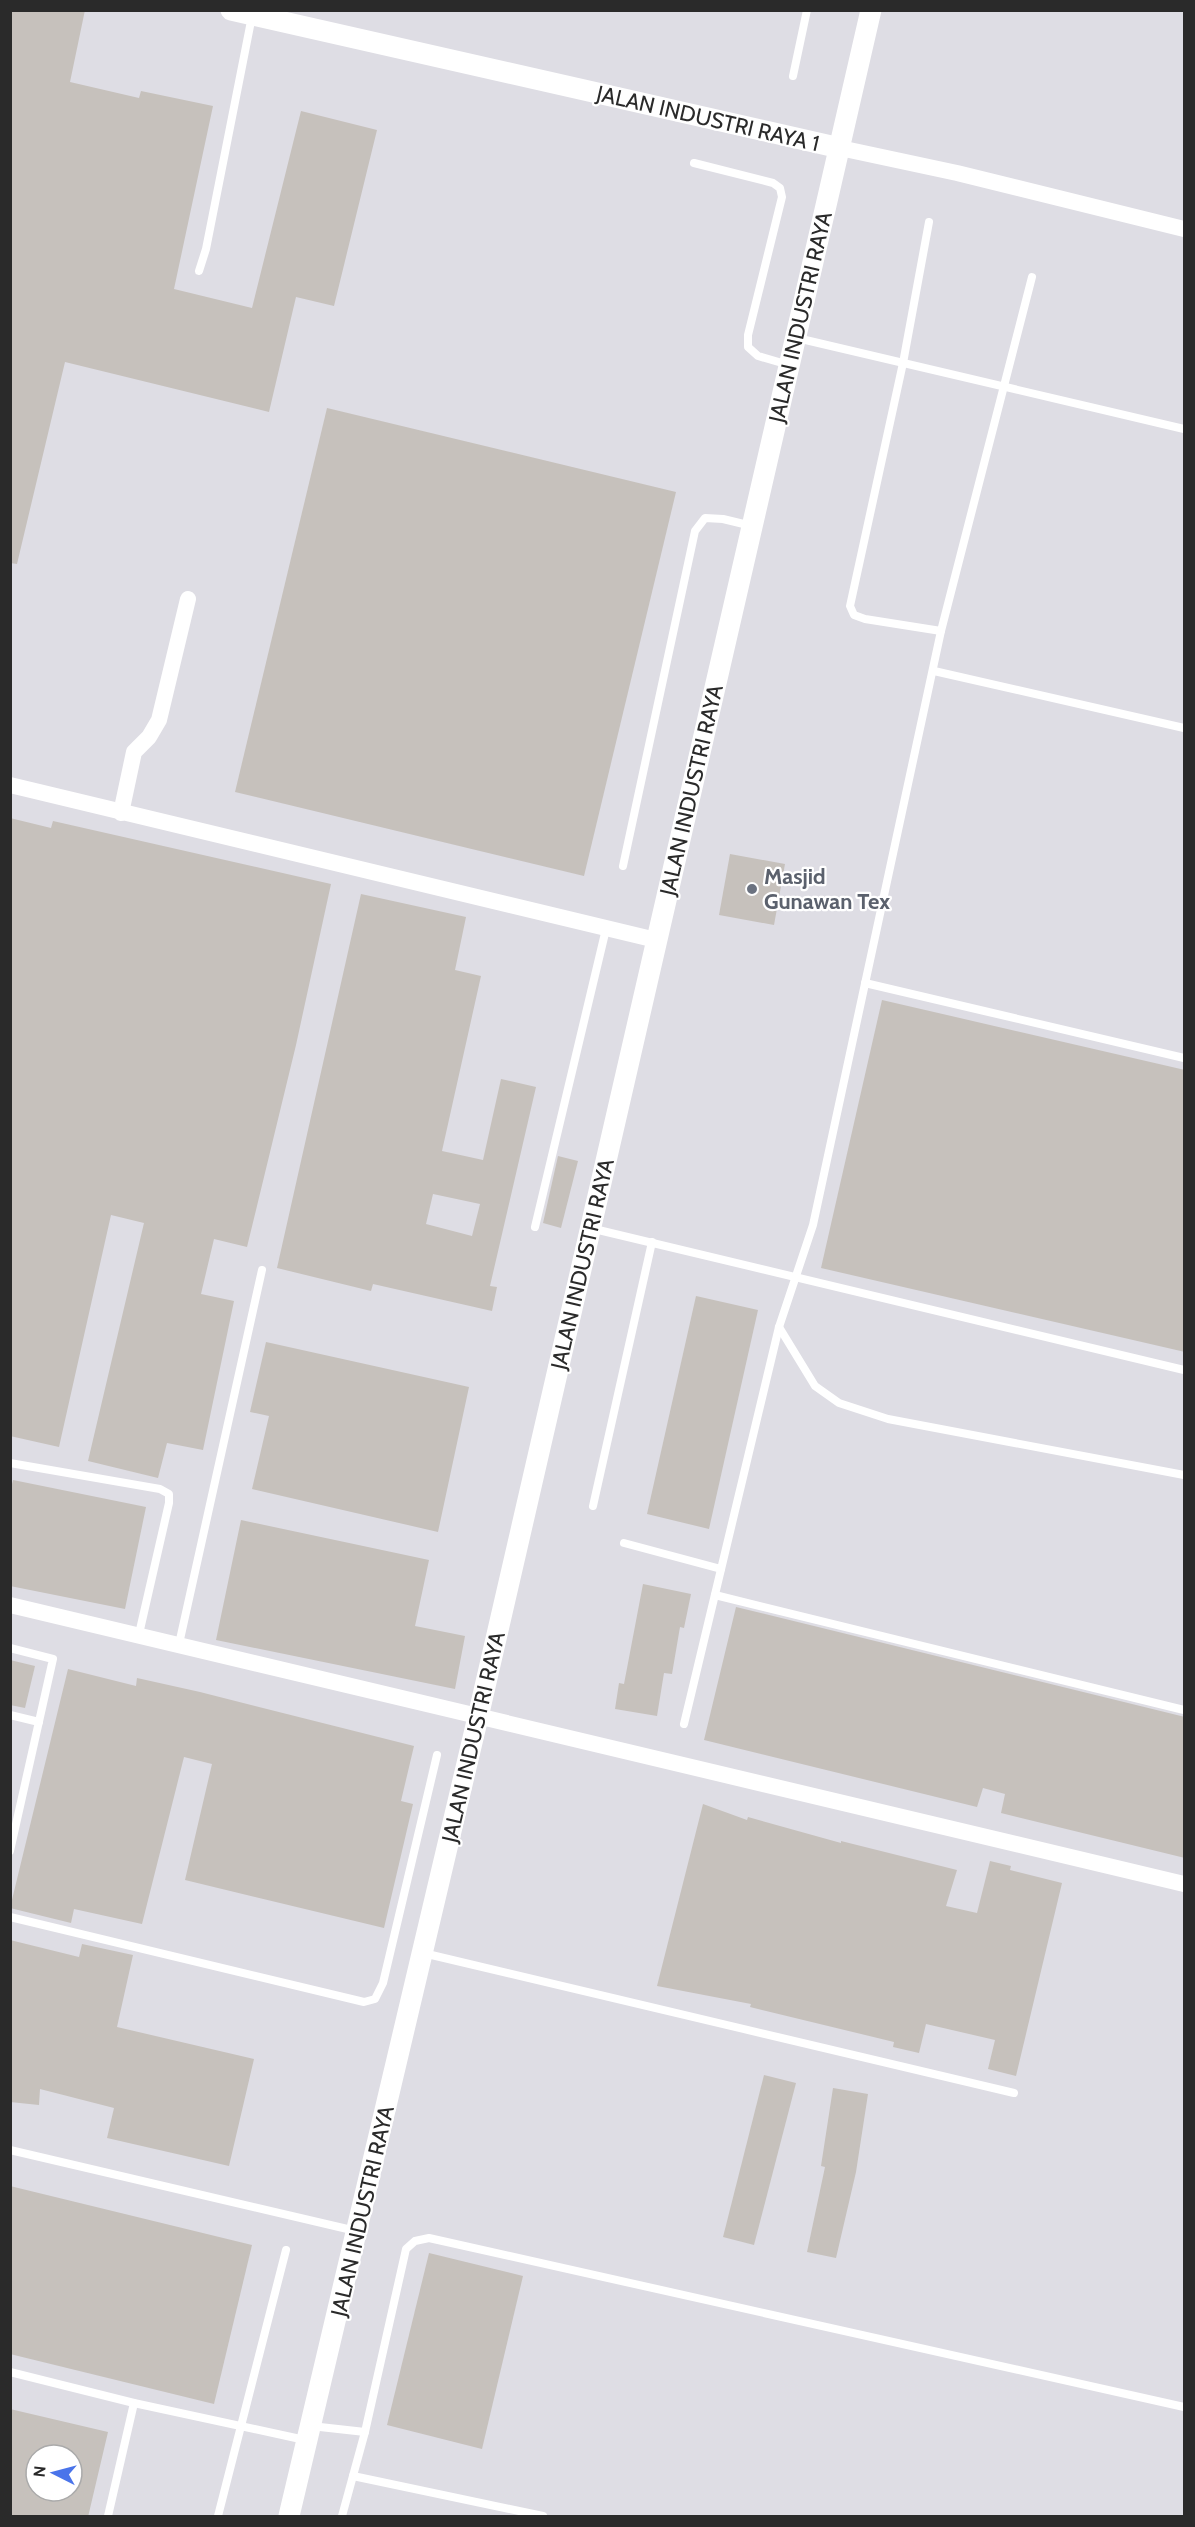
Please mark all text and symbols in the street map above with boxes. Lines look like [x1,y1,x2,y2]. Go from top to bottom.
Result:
street label: JALAN INDUSTRI RAYA 1 [593,79,822,157]
street label: JALAN INDUSTRI RAYA [763,209,838,426]
street label: JALAN INDUSTRI RAYA [654,682,729,899]
place label: Masjid Gunawan Tex [764,863,890,915]
marker: Masjid Gunawan Tex [745,882,759,896]
street label: JALAN INDUSTRI RAYA [545,1156,620,1373]
street label: JALAN INDUSTRI RAYA [436,1629,511,1846]
street label: JALAN INDUSTRI RAYA [325,2103,400,2320]
north arrow [24,2443,84,2503]
text: N [30,2465,50,2478]

